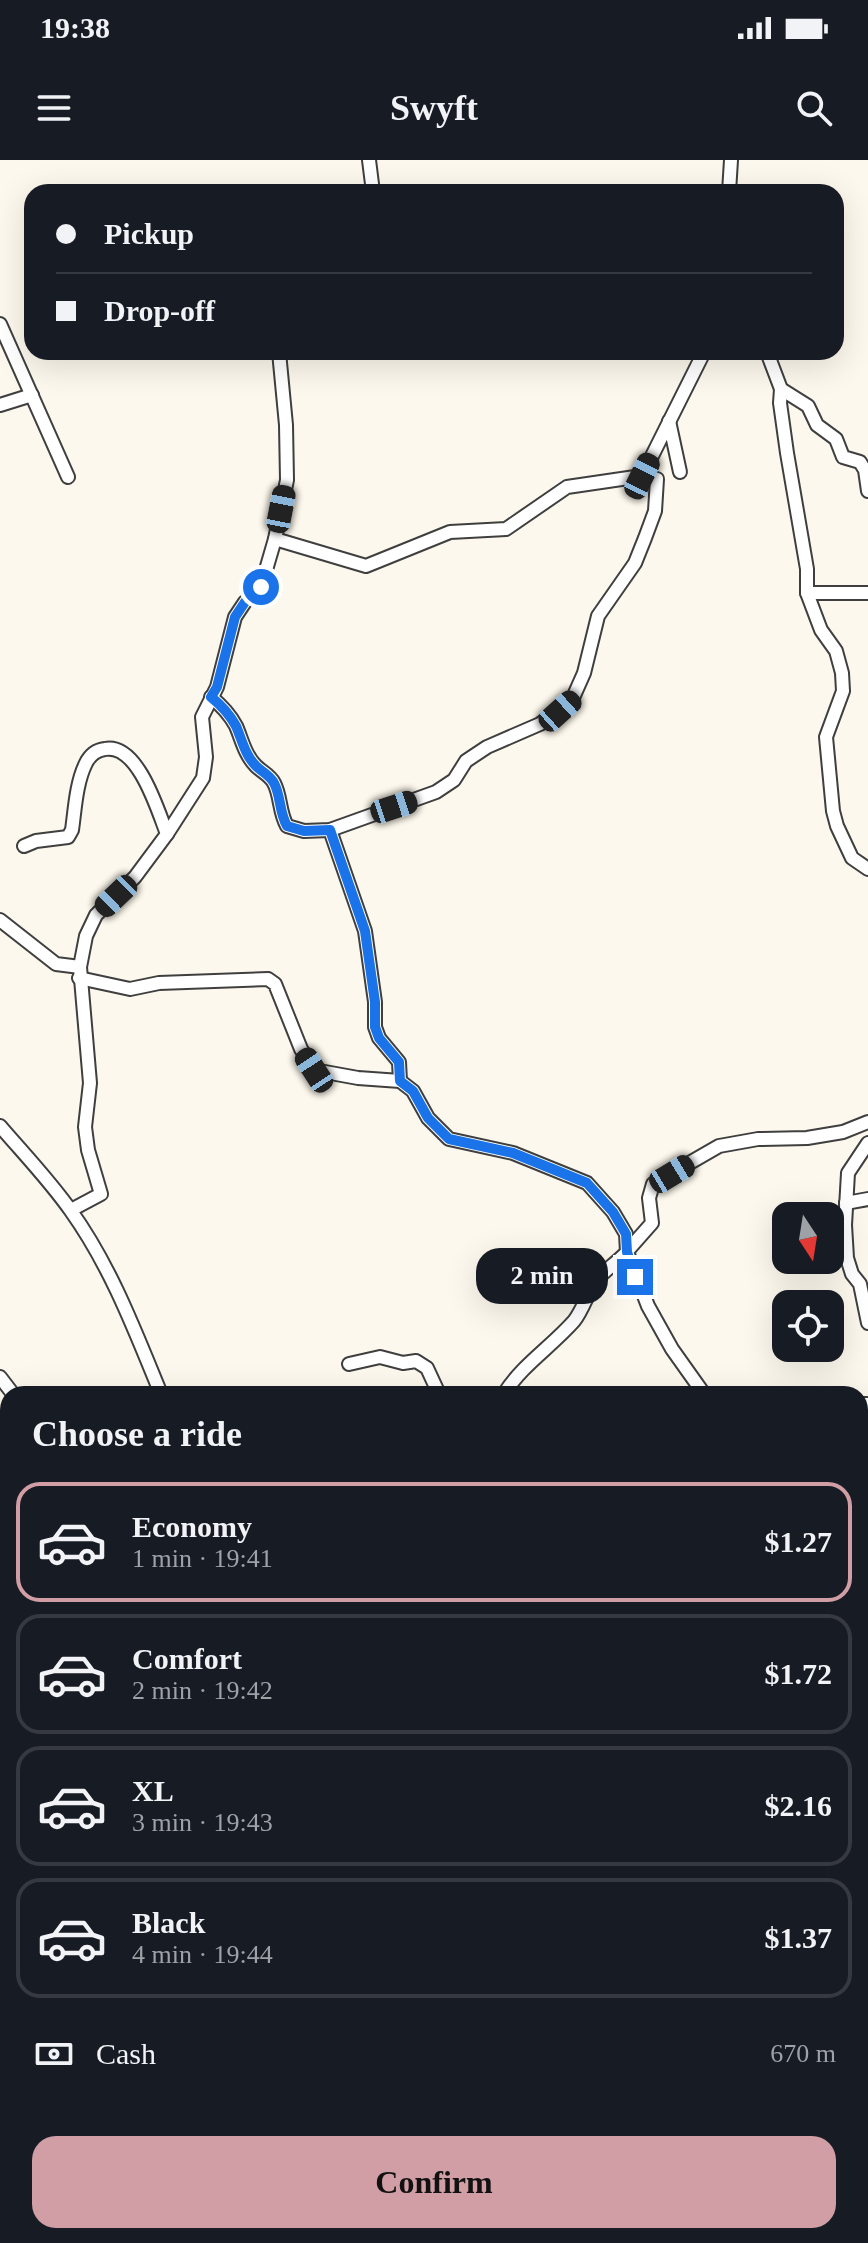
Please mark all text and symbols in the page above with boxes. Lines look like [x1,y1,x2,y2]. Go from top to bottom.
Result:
text: 19:38 [40,11,110,44]
icon: menu [32,86,76,130]
icon: search [792,86,836,130]
text: Swyft [390,88,478,128]
text: Pickup [104,217,194,250]
text: Drop-off [104,294,215,327]
car [621,449,663,503]
car [265,483,297,535]
route start [243,569,279,605]
car [534,686,586,736]
car [367,788,421,826]
car [90,871,142,921]
car [291,1043,337,1097]
car [645,1151,699,1197]
north arrow [772,1202,844,1274]
map controls [772,1202,844,1362]
callout: 2 min [475,1249,607,1305]
route end [617,1259,653,1295]
text: 2 min [511,1261,573,1290]
button: locate [772,1290,844,1362]
text: Choose a ride [32,1414,242,1454]
icon: car [36,1506,108,1578]
text: Economy [132,1510,252,1543]
text: $1.27 [765,1525,832,1558]
text: 1 min · 19:41 [132,1544,273,1573]
icon: car [36,1638,108,1710]
text: Comfort [132,1642,242,1675]
text: $1.72 [765,1657,832,1690]
text: 2 min · 19:42 [132,1676,273,1705]
icon: car [36,1770,108,1842]
text: XL [132,1774,174,1807]
text: $2.16 [765,1789,832,1822]
text: 3 min · 19:43 [132,1808,273,1837]
icon: car [36,1902,108,1974]
text: Black [132,1906,205,1939]
text: $1.37 [765,1921,832,1954]
text: 4 min · 19:44 [132,1940,273,1969]
icon: cash [32,2032,76,2076]
text: Cash [96,2037,156,2070]
text: 670 m [770,2039,836,2068]
button: Confirm [32,2136,836,2228]

